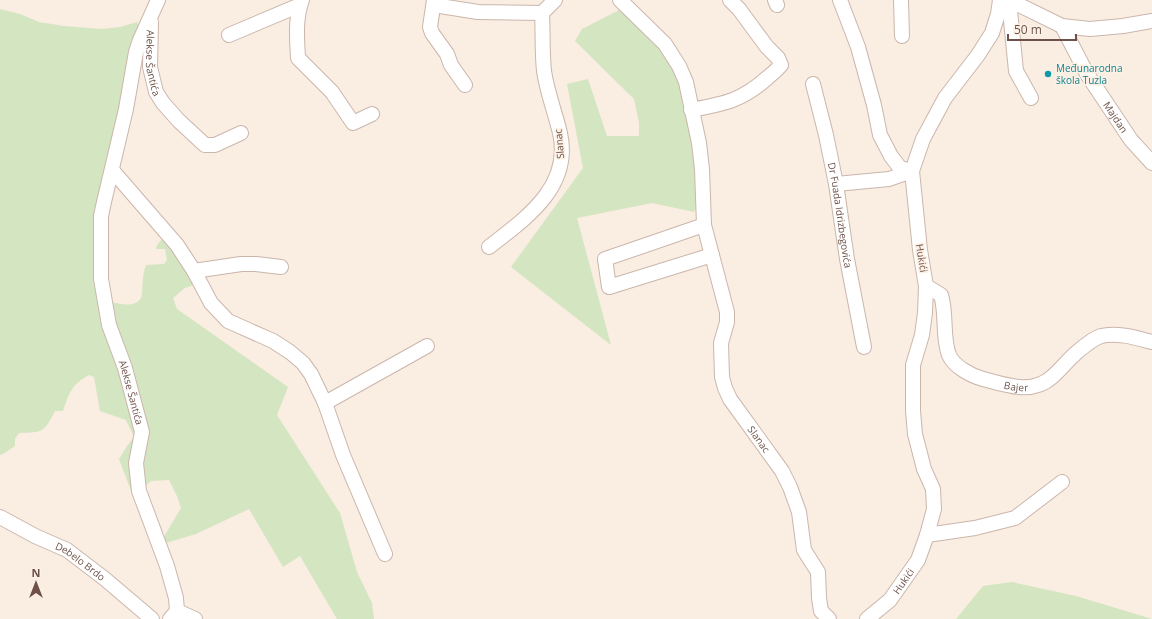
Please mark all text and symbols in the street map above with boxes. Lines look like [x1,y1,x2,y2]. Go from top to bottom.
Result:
scale bar [1008,16,1076,42]
text: 50 m [1014,21,1042,38]
street label: Alekse Šantića [143,30,164,99]
place label: Međunarodna škola Tuzla [1056,61,1122,87]
marker: Međunarodna škola Tuzla [1043,69,1053,79]
street label: Majdan [1100,99,1131,136]
street label: Slanac [551,128,567,160]
street label: Dr Fuada Idrizbegovića [825,161,856,269]
street label: Hukići [913,243,931,273]
street label: Alekse Šantića [116,358,147,426]
street label: Bajer [1003,378,1029,394]
street label: Slanac [745,423,774,456]
street label: Debelo Brdo [53,539,108,584]
north arrow [16,563,56,603]
text: N [32,565,40,580]
street label: Hukići [889,565,917,597]

